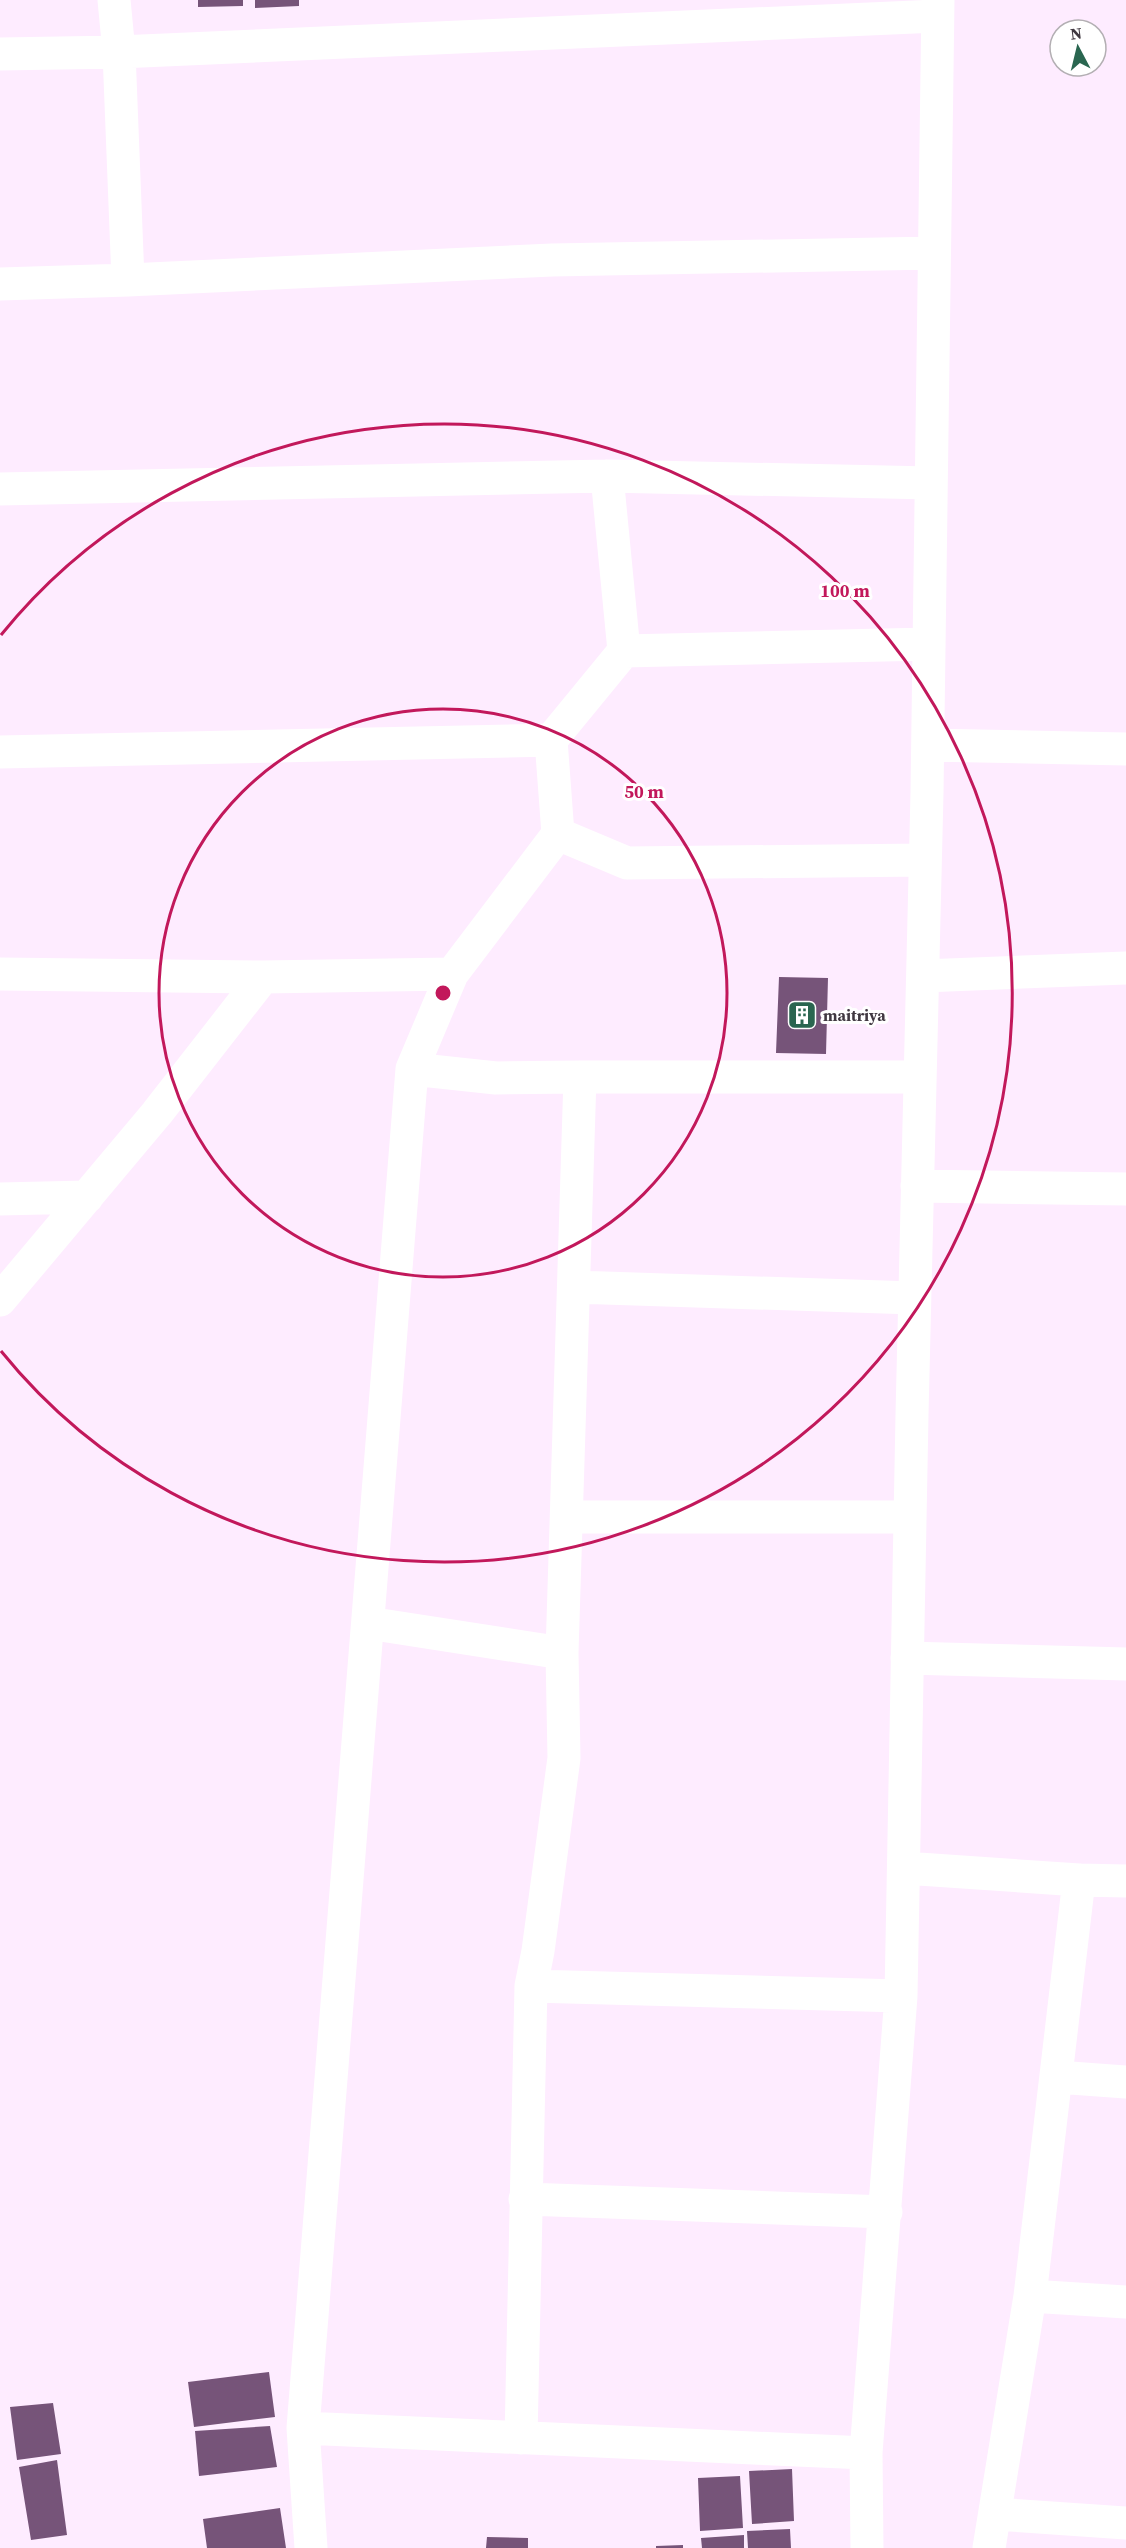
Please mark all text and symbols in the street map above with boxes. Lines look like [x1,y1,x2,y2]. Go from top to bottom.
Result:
north arrow [1048,18,1108,78]
text: N [1069,21,1084,45]
text: 100 m [820,578,870,603]
text: 50 m [624,779,664,804]
centre of rings [433,983,453,1003]
building icon: maitriya [786,999,818,1031]
place label: maitriya [823,1004,886,1026]

